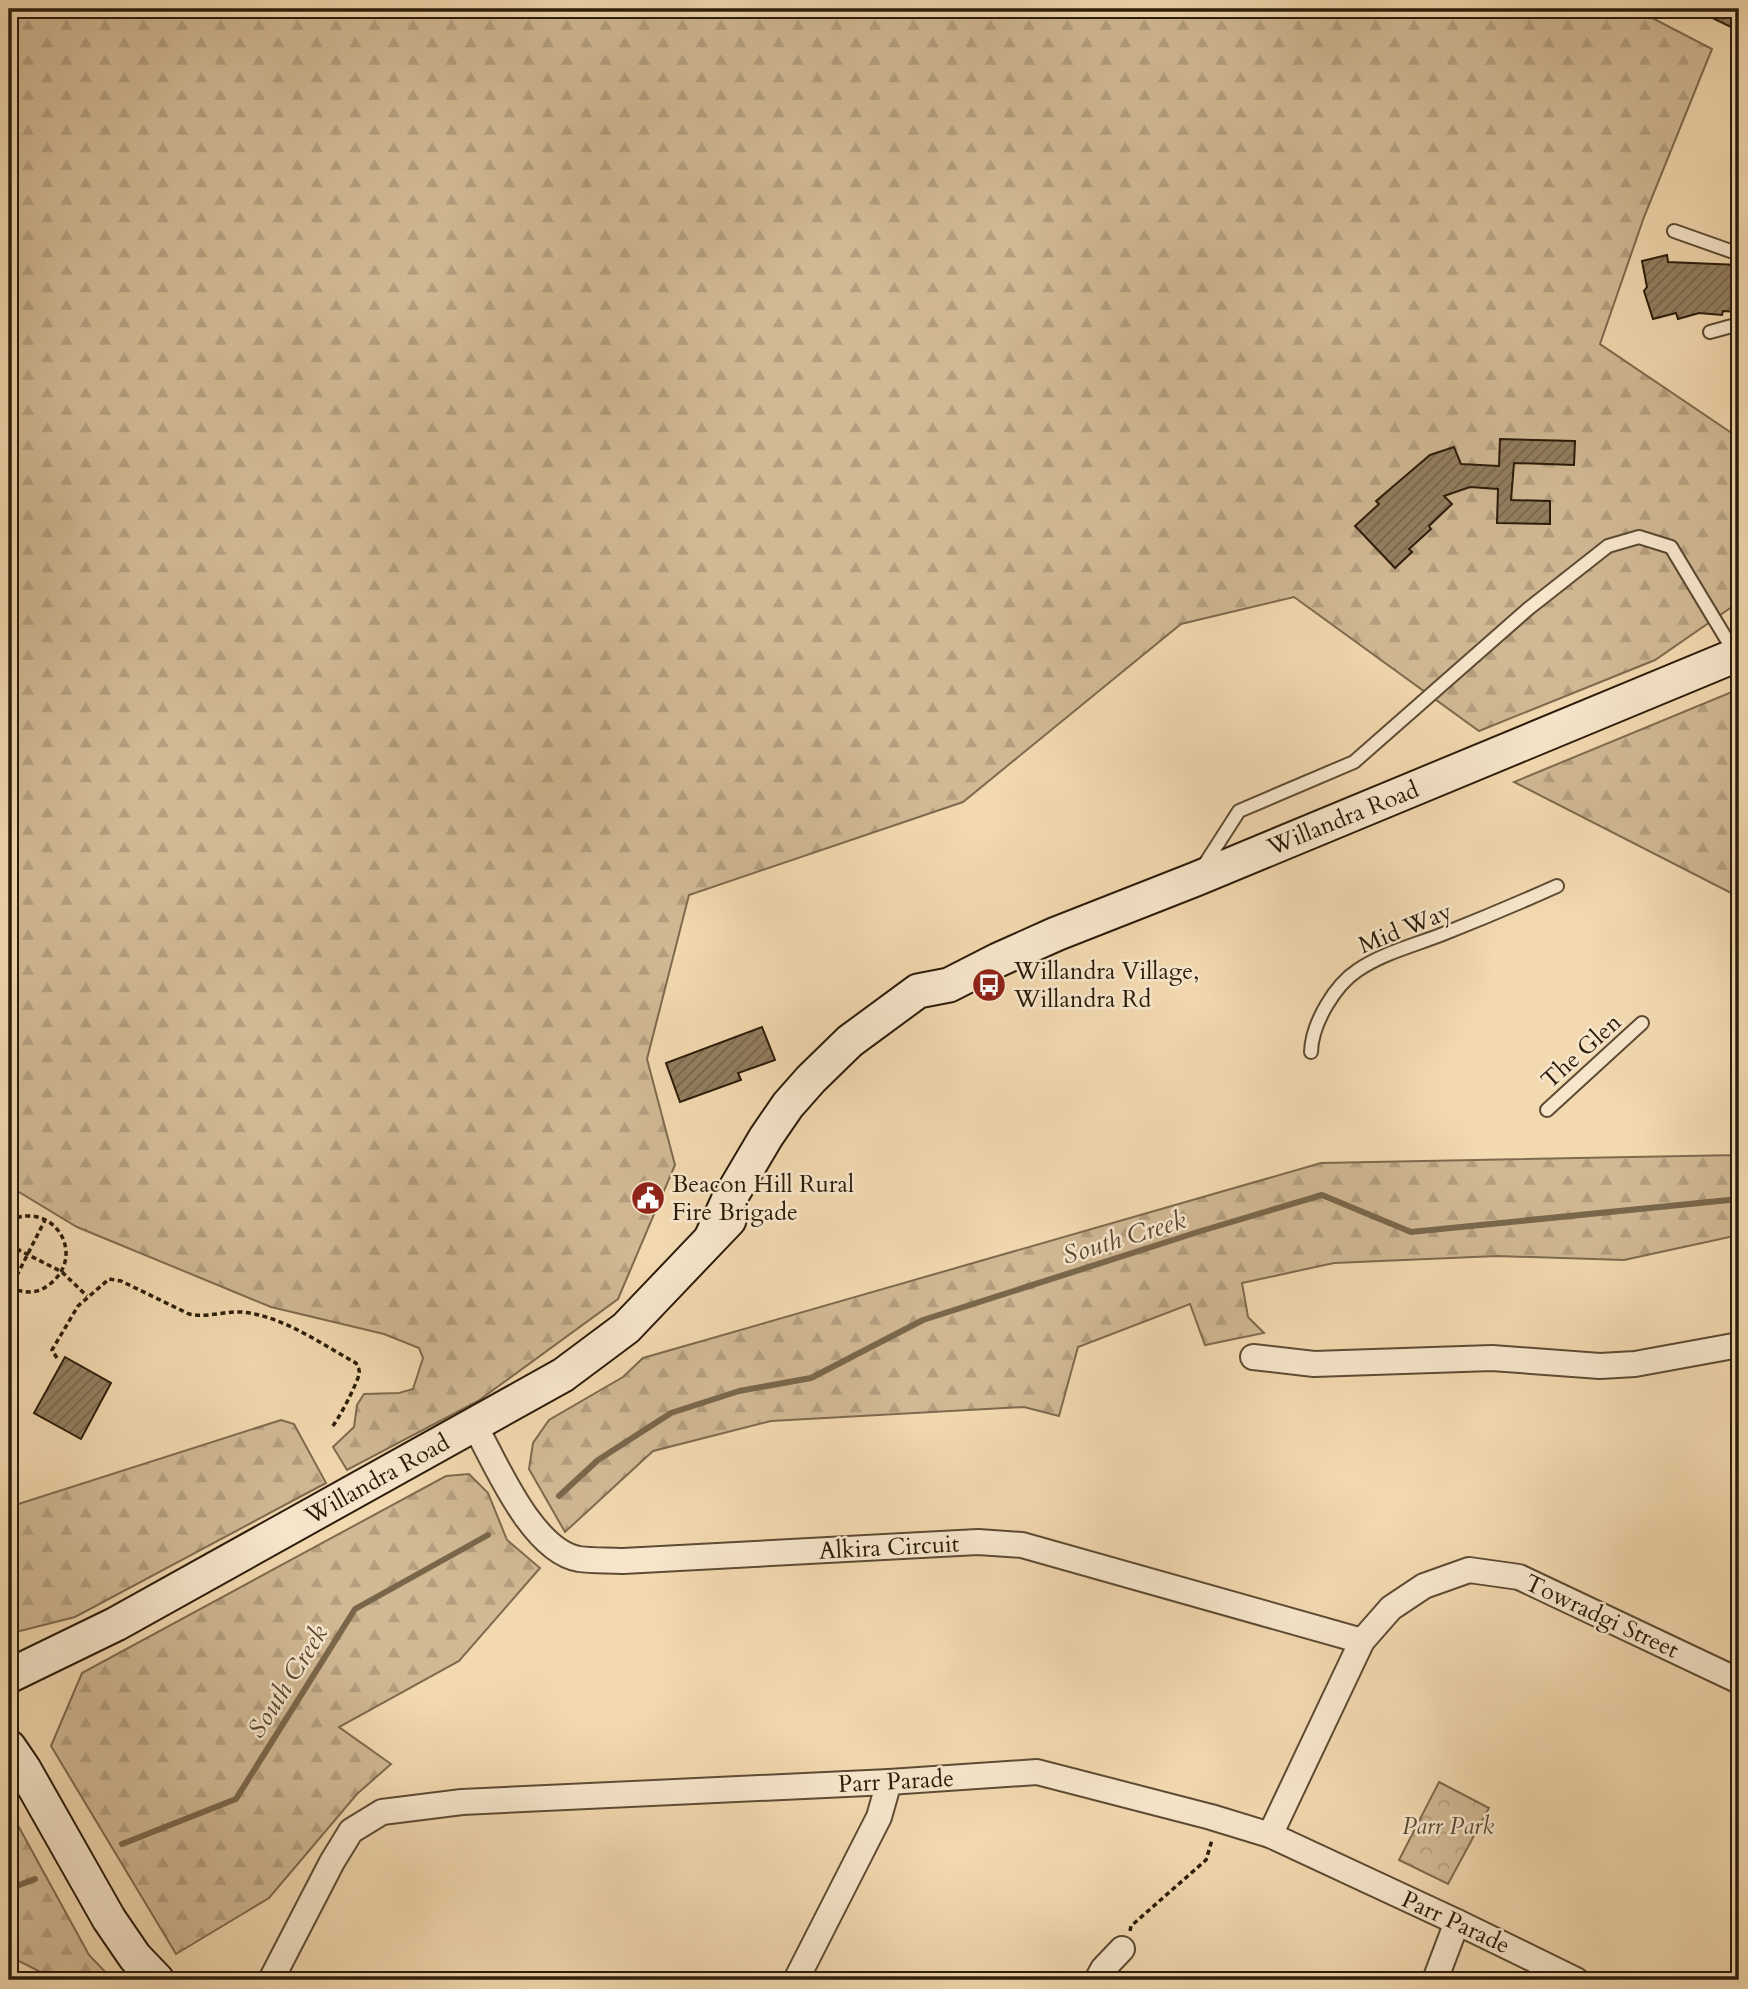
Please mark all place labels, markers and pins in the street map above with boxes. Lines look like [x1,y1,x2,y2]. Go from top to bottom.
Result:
place label: Willandra Village, Willandra Rd [1013,955,1199,1016]
bus stop icon: Willandra Village, Willandra Rd [970,966,1008,1004]
place label: Beacon Hill Rural Fire Brigade [672,1168,854,1229]
public building icon: Beacon Hill Rural Fire Brigade [629,1179,667,1217]

